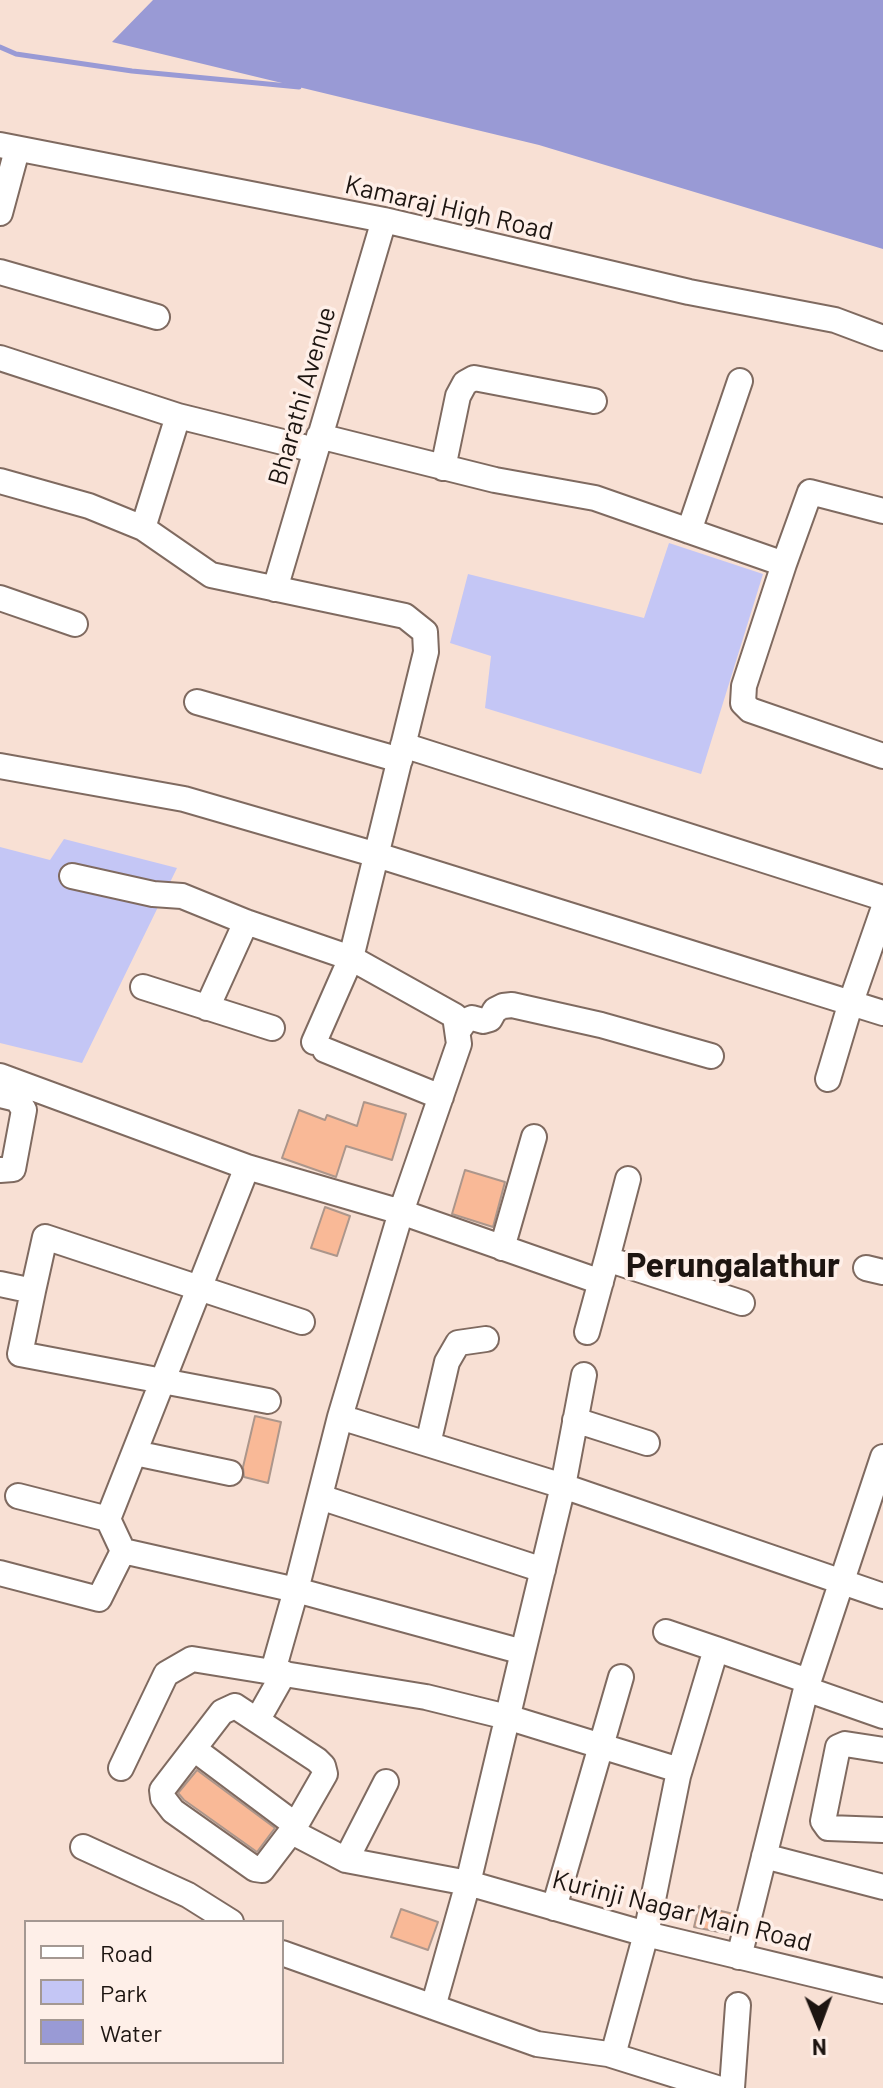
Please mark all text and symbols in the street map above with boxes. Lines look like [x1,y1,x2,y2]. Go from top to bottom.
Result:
street label: Kamaraj High Road [342,169,556,247]
street label: Bharathi Avenue [262,303,342,489]
district label: Perungalathur [626,1246,840,1286]
street label: Kurinji Nagar Main Road [549,1864,815,1958]
legend [24,1920,284,2064]
text: Road [100,1938,153,1967]
text: Park [100,1978,147,2007]
north arrow [779,1984,859,2064]
text: Water [100,2018,162,2047]
text: N [812,2035,827,2061]

